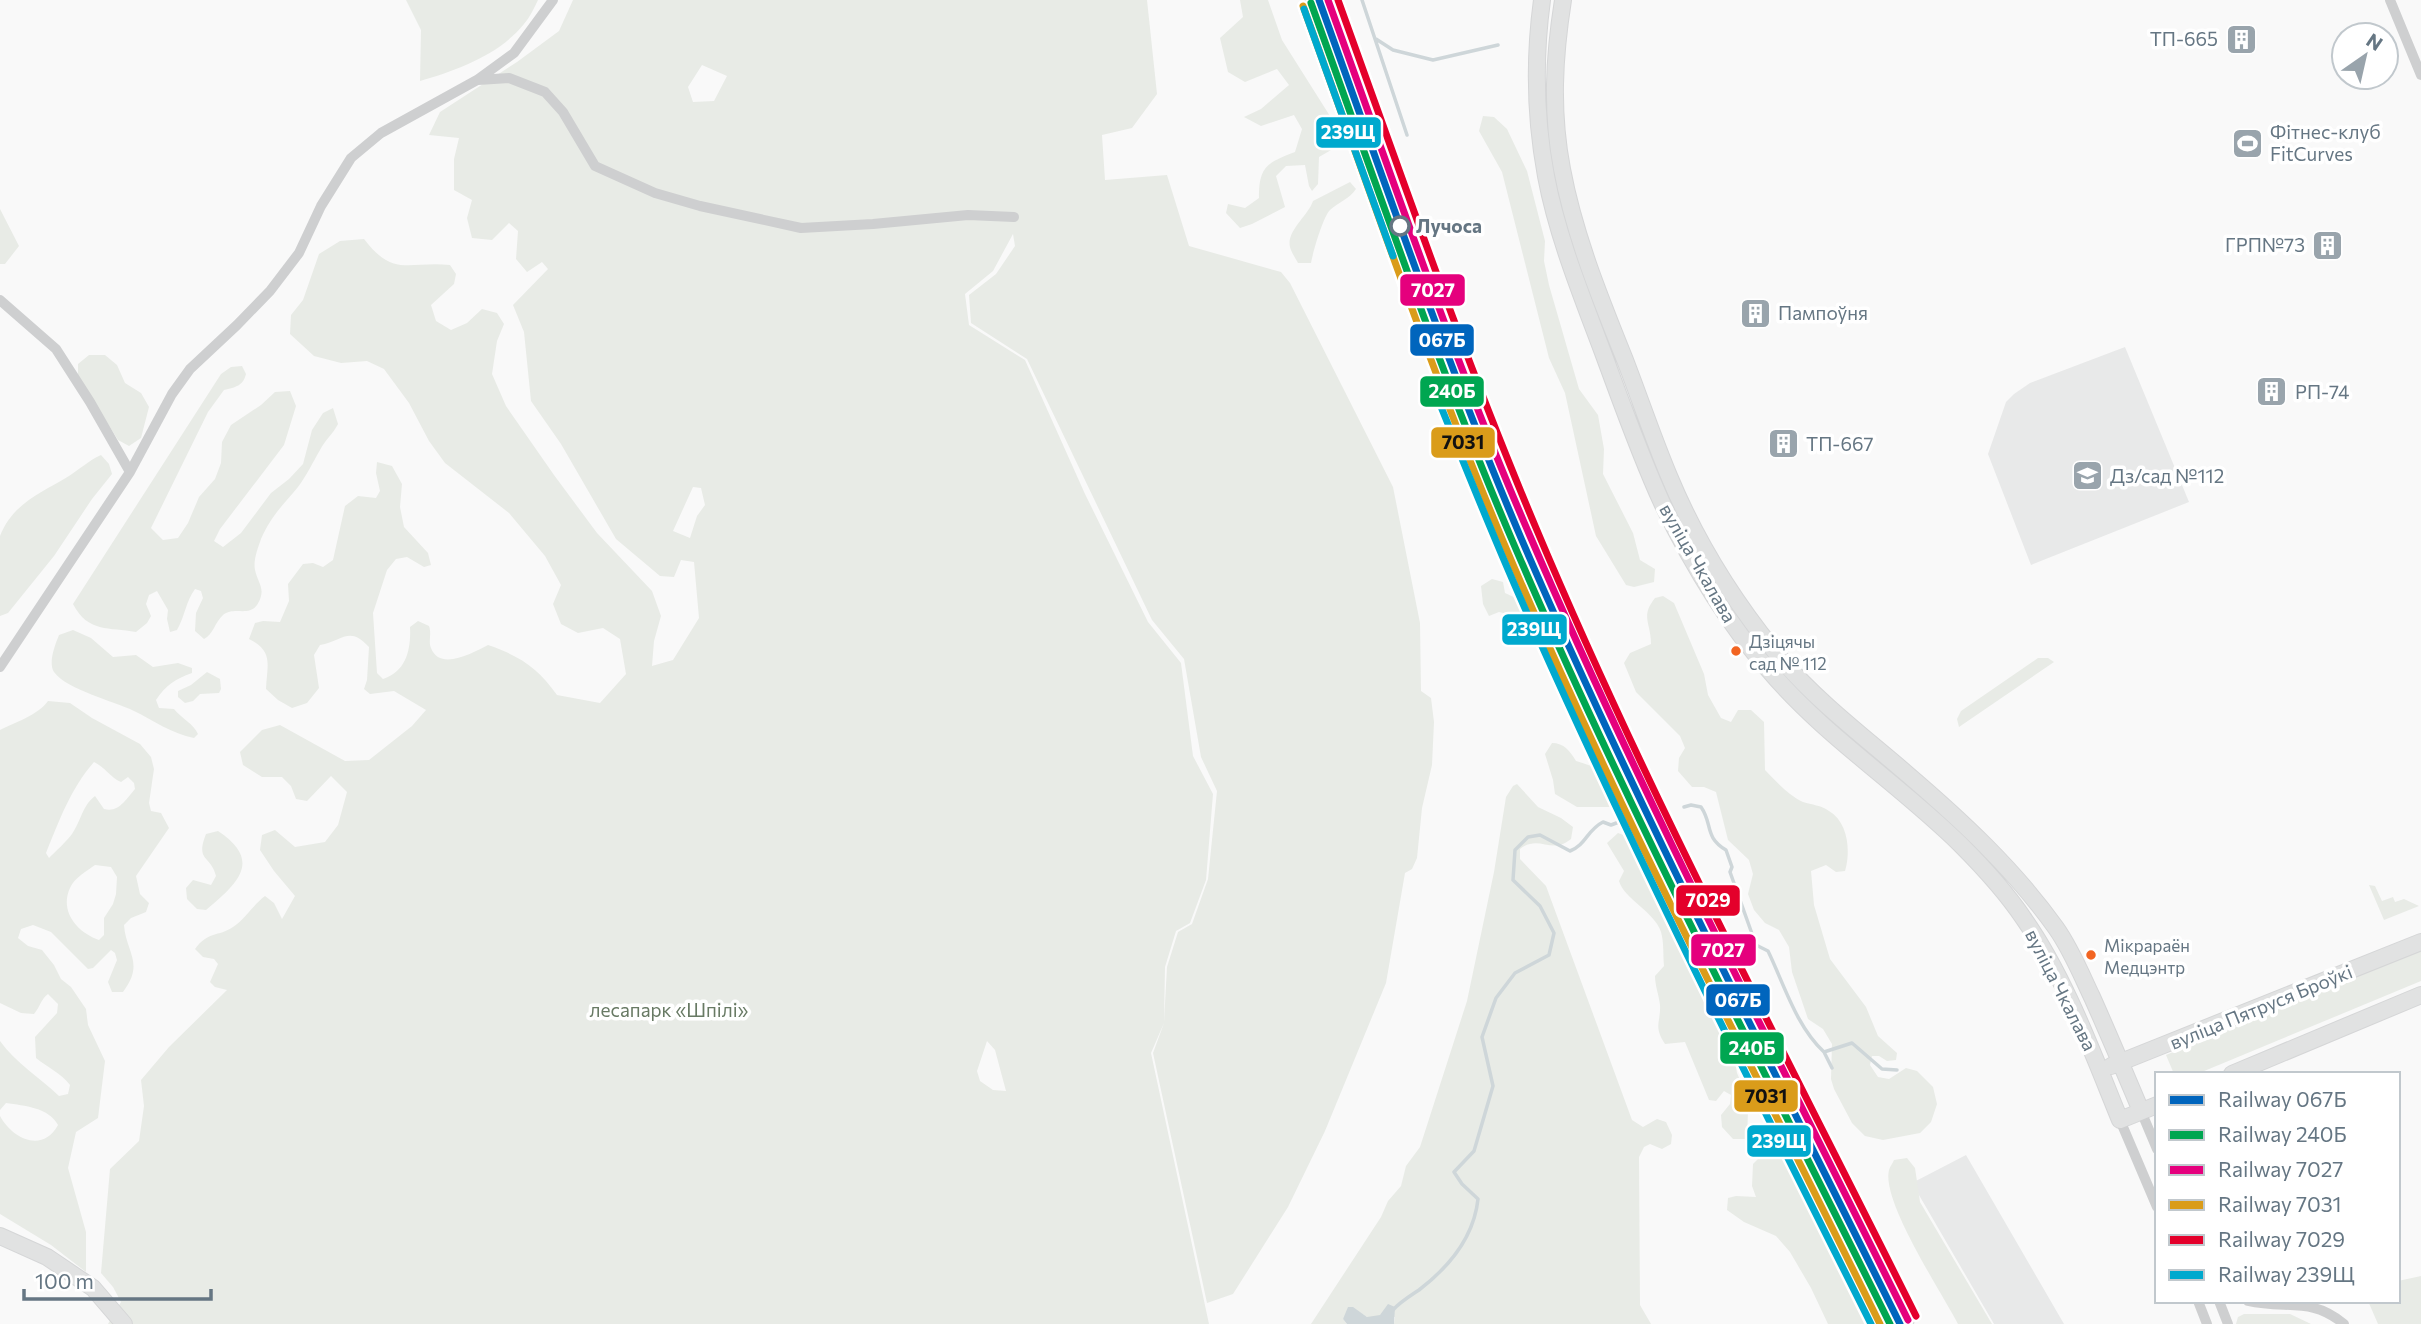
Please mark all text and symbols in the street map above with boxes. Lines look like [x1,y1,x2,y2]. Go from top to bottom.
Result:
north arrow [2330,21,2400,91]
building icon: ТП-665 [2224,22,2258,56]
place label: ТП-665 [2150,27,2218,50]
text: N [2362,28,2387,55]
line badge: 239Щ [1315,116,1382,149]
text: 239Щ [1321,120,1375,143]
place label: Фітнес-клуб FitCurves [2270,120,2381,165]
sports icon: Фітнес-клуб FitCurves [2230,126,2264,160]
place label: Лучоса [1416,214,1482,237]
marker: Лучоса [1390,216,1410,236]
building icon: ГРП№73 [2311,228,2345,262]
place label: ГРП№73 [2225,233,2305,256]
line badge: 7027 [1399,273,1466,307]
text: 7027 [1411,278,1455,301]
building icon: Пампоўня [1738,296,1772,330]
place label: Пампоўня [1778,301,1868,324]
line badge: 067Б [1409,323,1475,357]
text: 067Б [1419,328,1465,351]
line badge: 240Б [1419,375,1485,408]
building icon: РП-74 [2255,375,2289,409]
text: 240Б [1428,379,1476,402]
place label: РП-74 [2295,380,2349,403]
line badge: 7031 [1430,426,1496,459]
building icon: ТП-667 [1766,427,1800,461]
text: 7031 [1442,430,1484,453]
place label: ТП-667 [1806,432,1873,455]
school or university icon: Дз/сад №112 [2070,459,2104,493]
place label: Дз/сад №112 [2110,464,2224,487]
street label: вуліца Чкалава [1655,499,1742,626]
line badge: 239Щ [1501,613,1568,646]
text: 239Щ [1507,617,1561,640]
place label: Дзіцячы сад № 112 [1749,631,1827,674]
marker: Дзіцячы сад № 112 [1729,644,1743,658]
line badge: 7029 [1675,884,1741,917]
text: 7029 [1685,888,1731,911]
street label: вуліца Чкалава [2021,925,2102,1054]
line badge: 7027 [1690,933,1757,967]
place label: Мікрараён Медцэнтр [2104,935,2190,978]
text: 7027 [1701,938,1745,961]
marker: Мікрараён Медцэнтр [2084,948,2098,962]
street label: вуліца Пятруся Броўкі [2166,959,2356,1054]
line badge: 067Б [1705,983,1771,1017]
text: 067Б [1715,988,1761,1011]
park label: лесапарк «Шпілі» [590,998,749,1021]
line badge: 240Б [1719,1031,1785,1065]
text: 240Б [1728,1036,1776,1059]
legend [2155,1072,2400,1303]
line badge: 7031 [1733,1079,1799,1113]
text: 7031 [1745,1084,1787,1107]
text: Railway 067Б [2218,1086,2347,1111]
text: Railway 240Б [2218,1121,2347,1146]
line badge: 239Щ [1746,1124,1812,1158]
text: 239Щ [1752,1129,1806,1152]
text: Railway 7027 [2218,1156,2343,1181]
text: Railway 7031 [2218,1191,2342,1216]
text: Railway 7029 [2218,1226,2345,1251]
scale bar [24,1258,212,1302]
text: Railway 239Щ [2218,1261,2355,1286]
text: 100 m [35,1268,94,1293]

